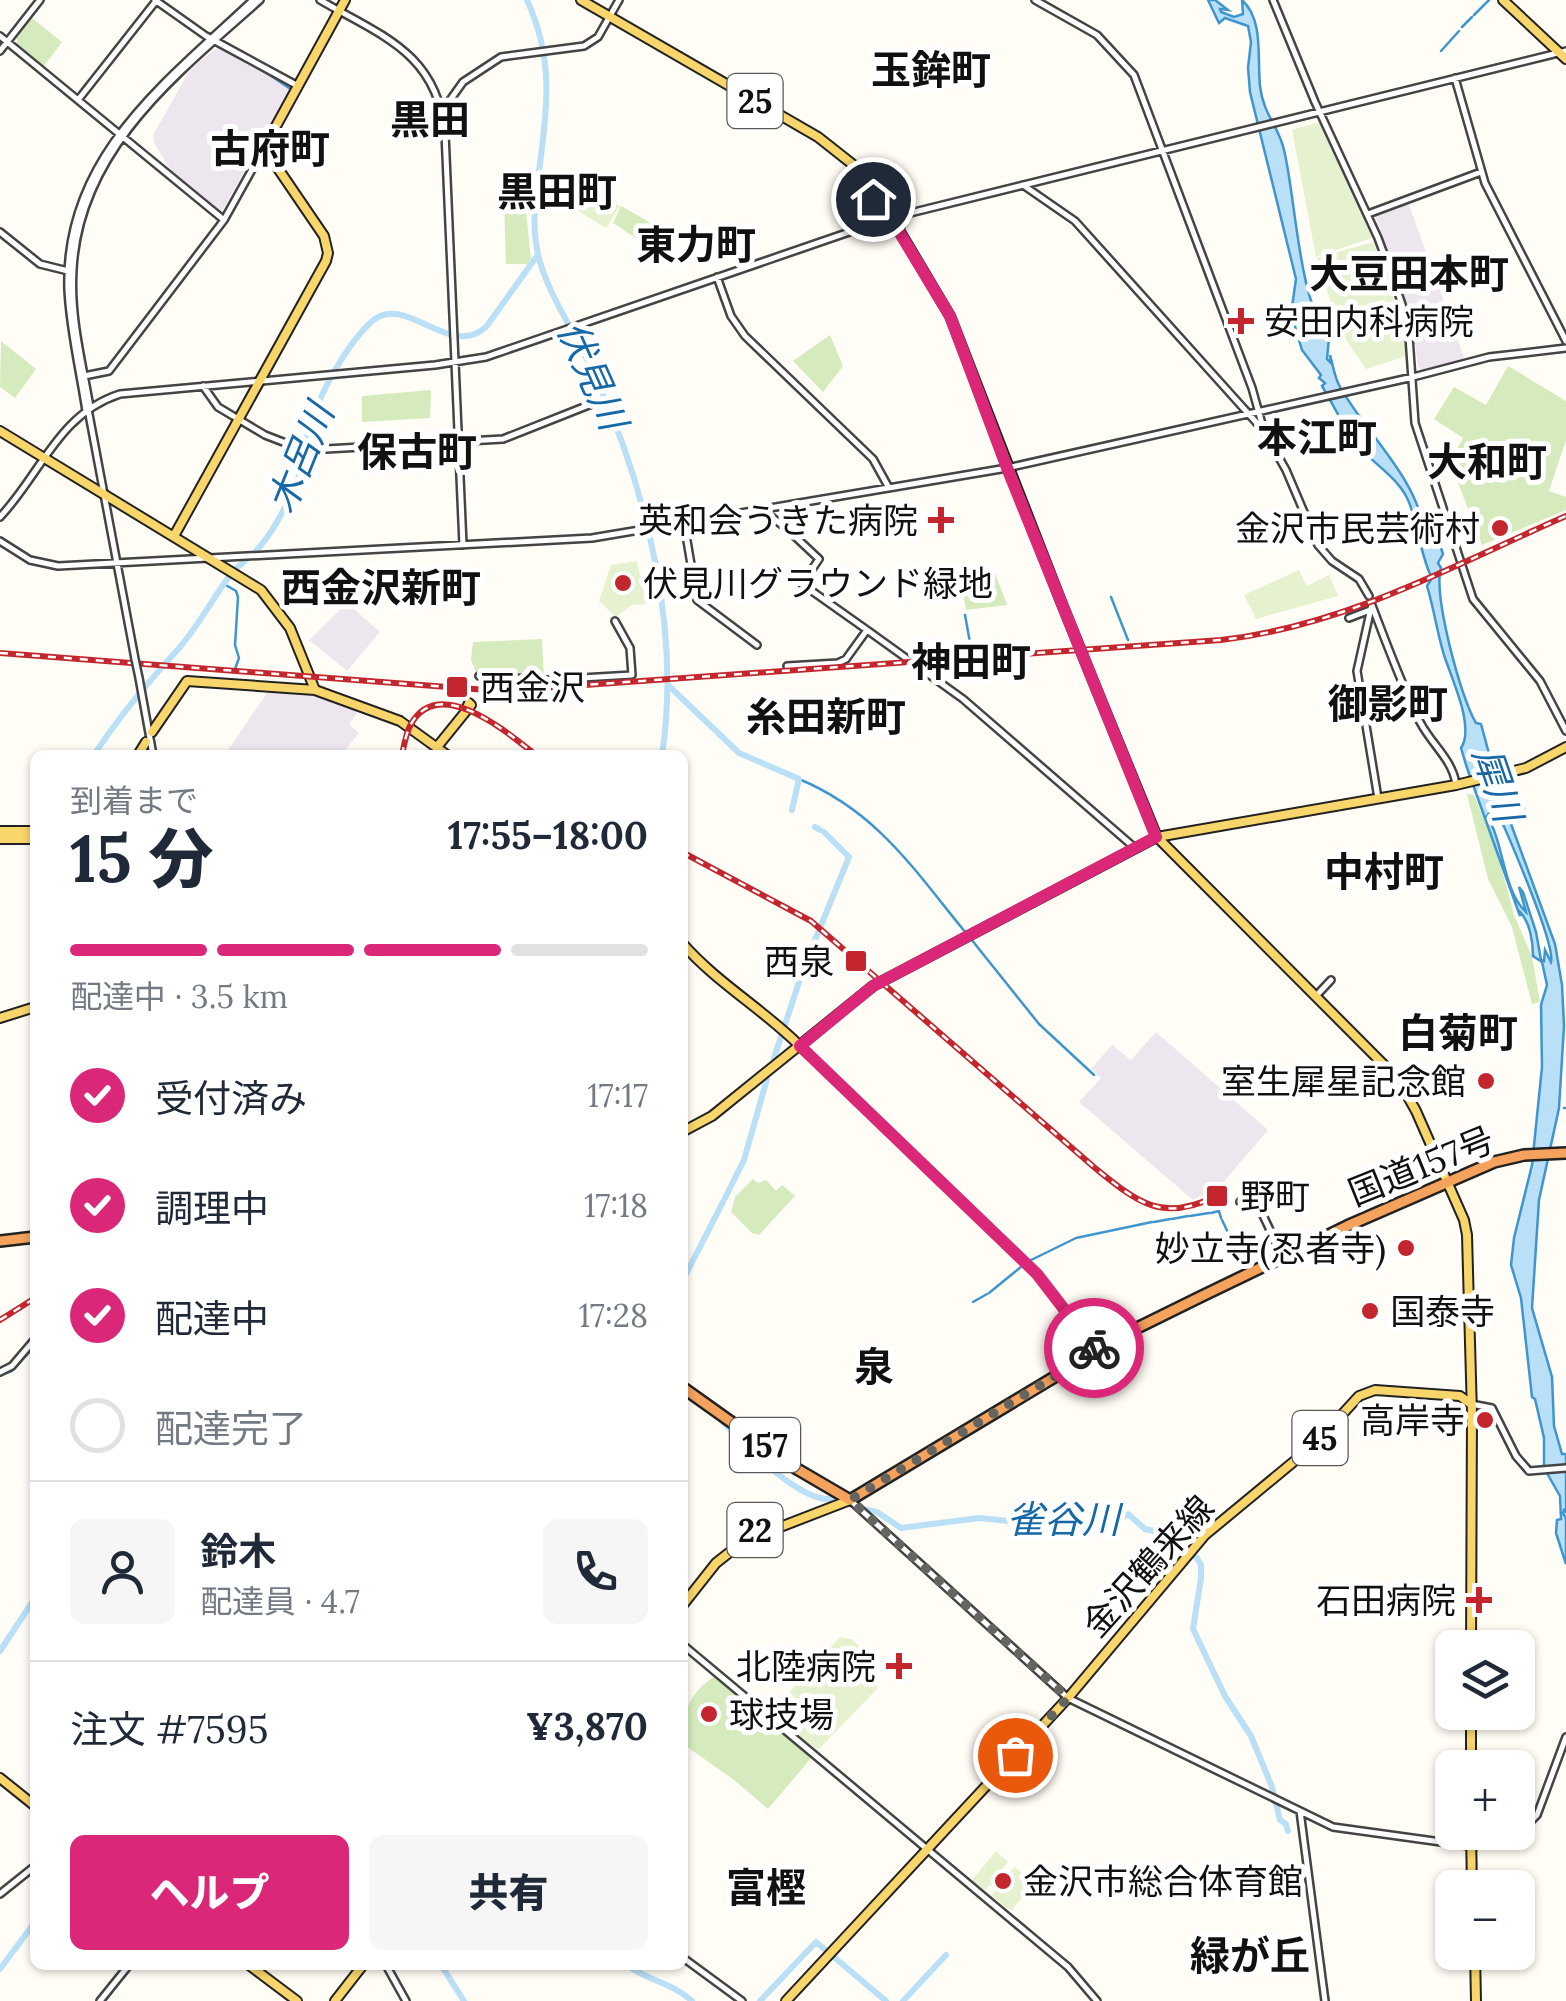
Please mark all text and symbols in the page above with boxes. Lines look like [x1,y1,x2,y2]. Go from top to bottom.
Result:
district label: 玉鉾町 [871,44,991,95]
road number: 25 [728,74,782,128]
district label: 黒田 [390,94,470,145]
district label: 古府町 [210,123,330,174]
pin [831,157,916,242]
district label: 黒田町 [497,166,617,217]
icon: home [846,172,901,227]
district label: 東力町 [636,219,756,270]
district label: 大豆田本町 [1309,248,1509,299]
place label: 安田内科病院 [1264,299,1474,344]
marker: 安田内科病院 [1228,308,1254,334]
water label: 伏見川 [548,313,640,440]
water label: 木呂川 [256,392,345,520]
district label: 本江町 [1257,412,1377,463]
district label: 保古町 [357,426,477,477]
district label: 大和町 [1427,436,1547,487]
place label: 英和会うきた病院 [638,498,918,543]
place label: 金沢市民芸術村 [1235,506,1480,551]
marker: 英和会うきた病院 [928,507,954,533]
marker: 金沢市民芸術村 [1489,517,1511,539]
place label: 伏見川グラウンド緑地 [643,561,993,606]
district label: 西金沢新町 [281,562,481,613]
marker: 伏見川グラウンド緑地 [612,572,634,594]
district label: 神田町 [911,636,1031,687]
place label: 西金沢 [480,665,585,710]
marker: 西金沢 [444,674,470,700]
district label: 御影町 [1328,678,1448,729]
district label: 糸田新町 [746,691,906,742]
water label: 犀川 [1463,740,1534,832]
text: 到着まで [70,780,198,821]
text: 17:55–18:00 [448,811,648,859]
text: 15 分 [70,817,214,900]
district label: 中村町 [1324,846,1444,897]
place label: 西泉 [764,939,834,984]
marker: 西泉 [843,948,869,974]
text: 配達中 · 3.5 km [70,976,288,1017]
district label: 白菊町 [1398,1007,1518,1058]
place label: 室生犀星記念館 [1221,1059,1466,1104]
icon: check [70,1068,125,1123]
marker: 室生犀星記念館 [1475,1070,1497,1092]
text: 受付済み [155,1074,307,1122]
text: 17:17 [587,1075,648,1116]
street label: 国道157号 [1342,1116,1500,1216]
place label: 野町 [1240,1174,1310,1219]
icon: check [70,1178,125,1233]
marker: 野町 [1204,1183,1230,1209]
text: 調理中 [155,1184,269,1232]
text: 17:18 [584,1185,648,1226]
place label: 妙立寺(忍者寺) [1155,1226,1386,1271]
marker: 妙立寺(忍者寺) [1395,1237,1417,1259]
icon: check [70,1288,125,1343]
place label: 国泰寺 [1390,1289,1495,1334]
text: 配達中 [155,1294,269,1342]
text: 17:28 [578,1295,648,1336]
courier [1044,1298,1144,1398]
marker: 国泰寺 [1359,1300,1381,1322]
icon: bike [1067,1321,1122,1376]
district label: 泉 [854,1341,894,1392]
place label: 高岸寺 [1360,1398,1465,1443]
text: 配達完了 [155,1404,307,1452]
marker: 高岸寺 [1474,1409,1496,1431]
road number: 45 [1292,1411,1348,1465]
road number: 157 [730,1418,800,1472]
street label: 金沢鶴来線 [1073,1486,1223,1646]
water label: 雀谷川 [1006,1495,1124,1543]
road number: 22 [728,1503,782,1557]
button: person [70,1519,175,1624]
button: phone [543,1519,648,1624]
text: 鈴木 [200,1527,276,1575]
place label: 石田病院 [1316,1578,1456,1623]
text: 配達員 · 4.7 [200,1581,360,1622]
marker: 石田病院 [1466,1587,1492,1613]
map controls [1435,1630,1535,1970]
button: layers [1435,1630,1535,1730]
place label: 北陸病院 [736,1644,876,1689]
marker: 北陸病院 [886,1653,912,1679]
place label: 球技場 [729,1692,834,1737]
text: ¥3,870 [526,1702,648,1750]
marker: 球技場 [698,1703,720,1725]
text: 注文 #7595 [70,1705,268,1753]
pin [973,1713,1058,1798]
icon: bag [988,1728,1043,1783]
button: + [1435,1750,1535,1850]
button: ヘルプ [70,1835,349,1950]
button: 共有 [369,1835,648,1950]
place label: 金沢市総合体育館 [1023,1859,1303,1904]
district label: 富樫 [726,1862,806,1913]
marker: 金沢市総合体育館 [992,1870,1014,1892]
button: − [1435,1870,1535,1970]
district label: 緑が丘 [1190,1930,1310,1981]

